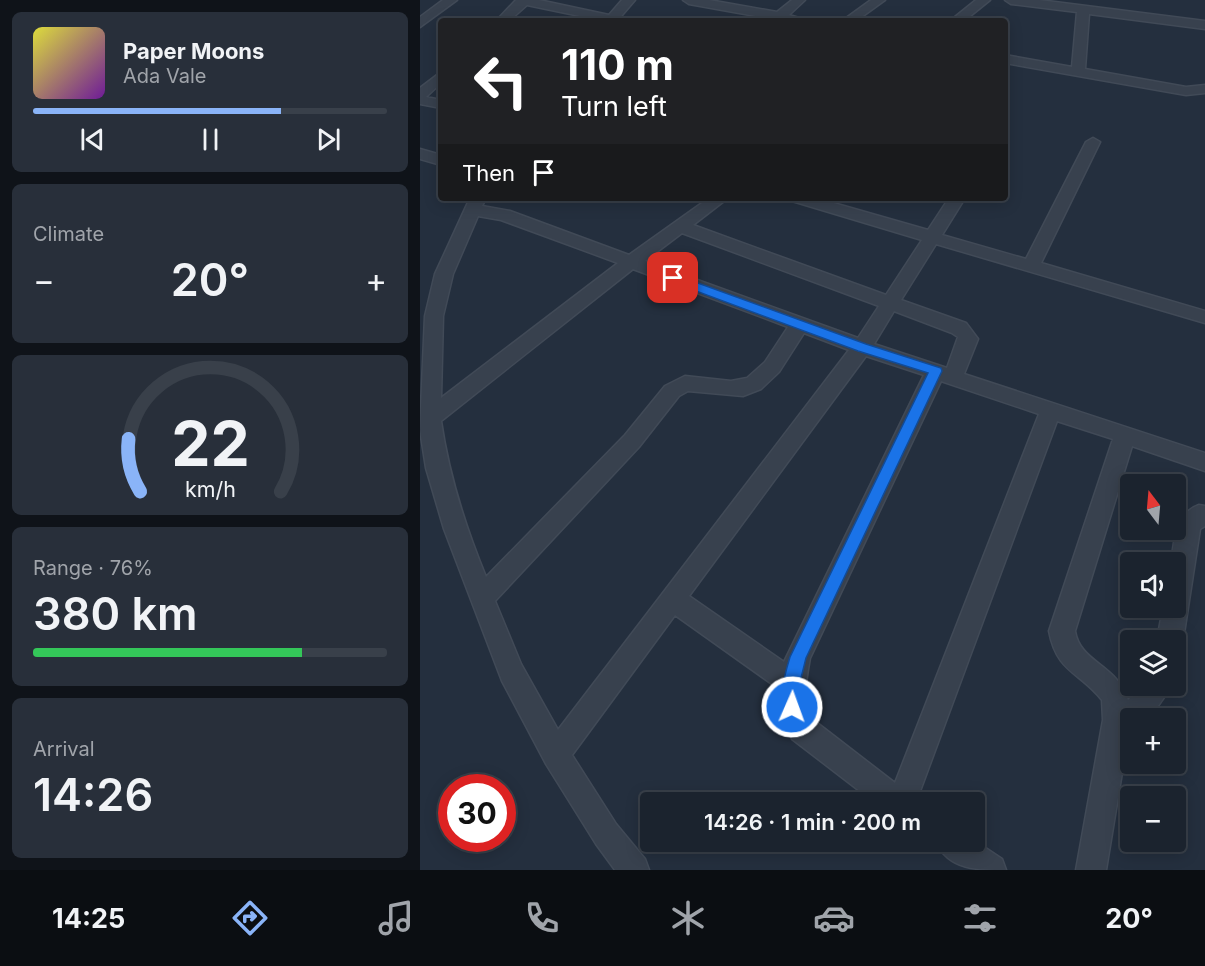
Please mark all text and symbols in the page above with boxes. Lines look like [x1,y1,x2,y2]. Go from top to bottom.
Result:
text: Paper Moons [123,38,264,64]
text: 110 m [561,39,674,90]
icon: left [462,42,540,120]
text: Ada Vale [123,64,206,88]
text: Turn left [561,90,667,123]
icon: previous [76,123,109,156]
icon: pause [194,123,227,156]
icon: next [312,123,345,156]
icon: arrive [527,156,560,189]
text: Then [462,160,515,186]
text: Climate [33,222,104,246]
text: 20° [171,252,249,307]
pin [647,252,698,303]
text: − [33,260,55,300]
text: + [365,260,387,300]
icon: arrive [656,261,689,294]
text: 22 [171,406,249,481]
north arrow [1120,474,1186,540]
map controls [1120,474,1186,852]
text: km/h [185,476,235,502]
button: sound [1120,552,1186,618]
text: Range · 76% [33,556,153,580]
text: 380 km [33,586,198,641]
button: layers [1120,630,1186,696]
position arrow [760,675,824,739]
button: + [1120,708,1186,774]
text: Arrival [33,737,95,761]
text: 14:26 [33,767,153,822]
speed limit sign: 30 [438,774,516,852]
button: − [1120,786,1186,852]
text: 14:26 · 1 min · 200 m [704,809,921,835]
icon: directions [229,897,271,939]
icon: music [375,897,417,939]
icon: phone [521,897,563,939]
icon: climate [667,897,709,939]
icon: car [813,897,855,939]
icon: filters [959,897,1001,939]
text: 14:25 [52,902,125,935]
text: 20° [1105,902,1153,935]

